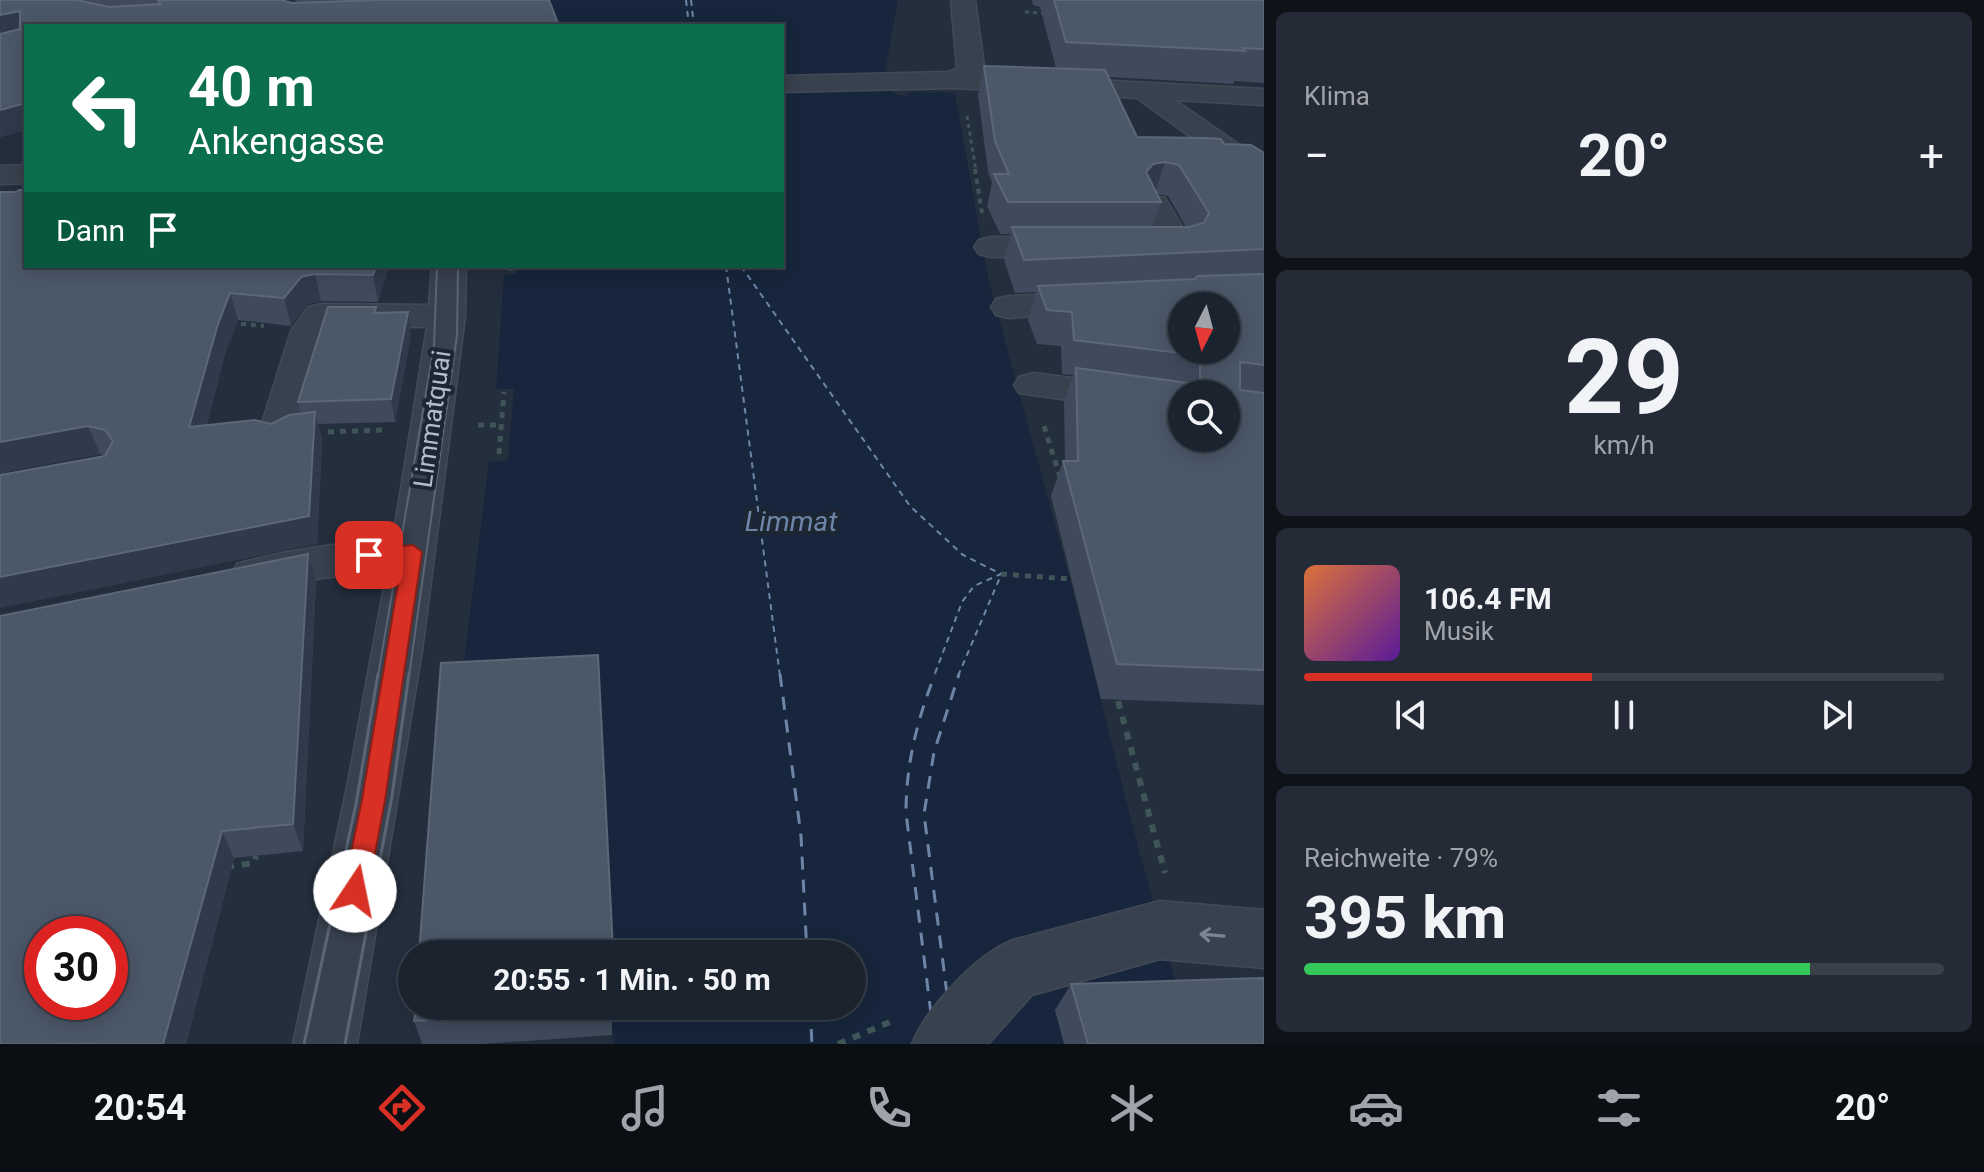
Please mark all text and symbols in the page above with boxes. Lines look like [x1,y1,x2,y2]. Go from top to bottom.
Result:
text: 40 m [188,54,315,120]
icon: left [56,56,160,160]
text: Klima [1304,81,1370,111]
text: 20° [1578,120,1670,191]
text: Ankengasse [188,121,384,163]
text: − [1304,130,1329,182]
text: + [1919,130,1944,182]
icon: arrive [141,208,185,252]
text: Dann [56,213,125,248]
north arrow [1168,292,1240,364]
map controls [1168,292,1240,452]
text: 29 [1564,317,1684,438]
street label: Limmatquai [408,349,456,489]
button: search [1168,380,1240,452]
text: km/h [1593,430,1655,460]
water label: Limmat [745,505,838,538]
pin [335,521,403,589]
icon: arrive [347,533,391,577]
text: 106.4 FM [1424,581,1552,616]
text: Musik [1424,616,1494,646]
icon: previous [1389,693,1433,737]
icon: pause [1602,693,1646,737]
icon: next [1815,693,1859,737]
text: Reichweite · 79% [1304,843,1498,873]
position arrow [313,849,397,933]
text: 395 km [1304,882,1506,953]
speed limit sign: 30 [24,916,128,1020]
one-way arrow [1199,927,1226,942]
text: 20:55 · 1 Min. · 50 m [493,962,771,997]
icon: directions [374,1080,430,1136]
icon: music [617,1080,673,1136]
icon: phone [861,1080,917,1136]
icon: climate [1104,1080,1160,1136]
icon: car [1348,1080,1404,1136]
icon: filters [1591,1080,1647,1136]
text: 20:54 [94,1087,187,1129]
text: 20° [1835,1087,1890,1129]

